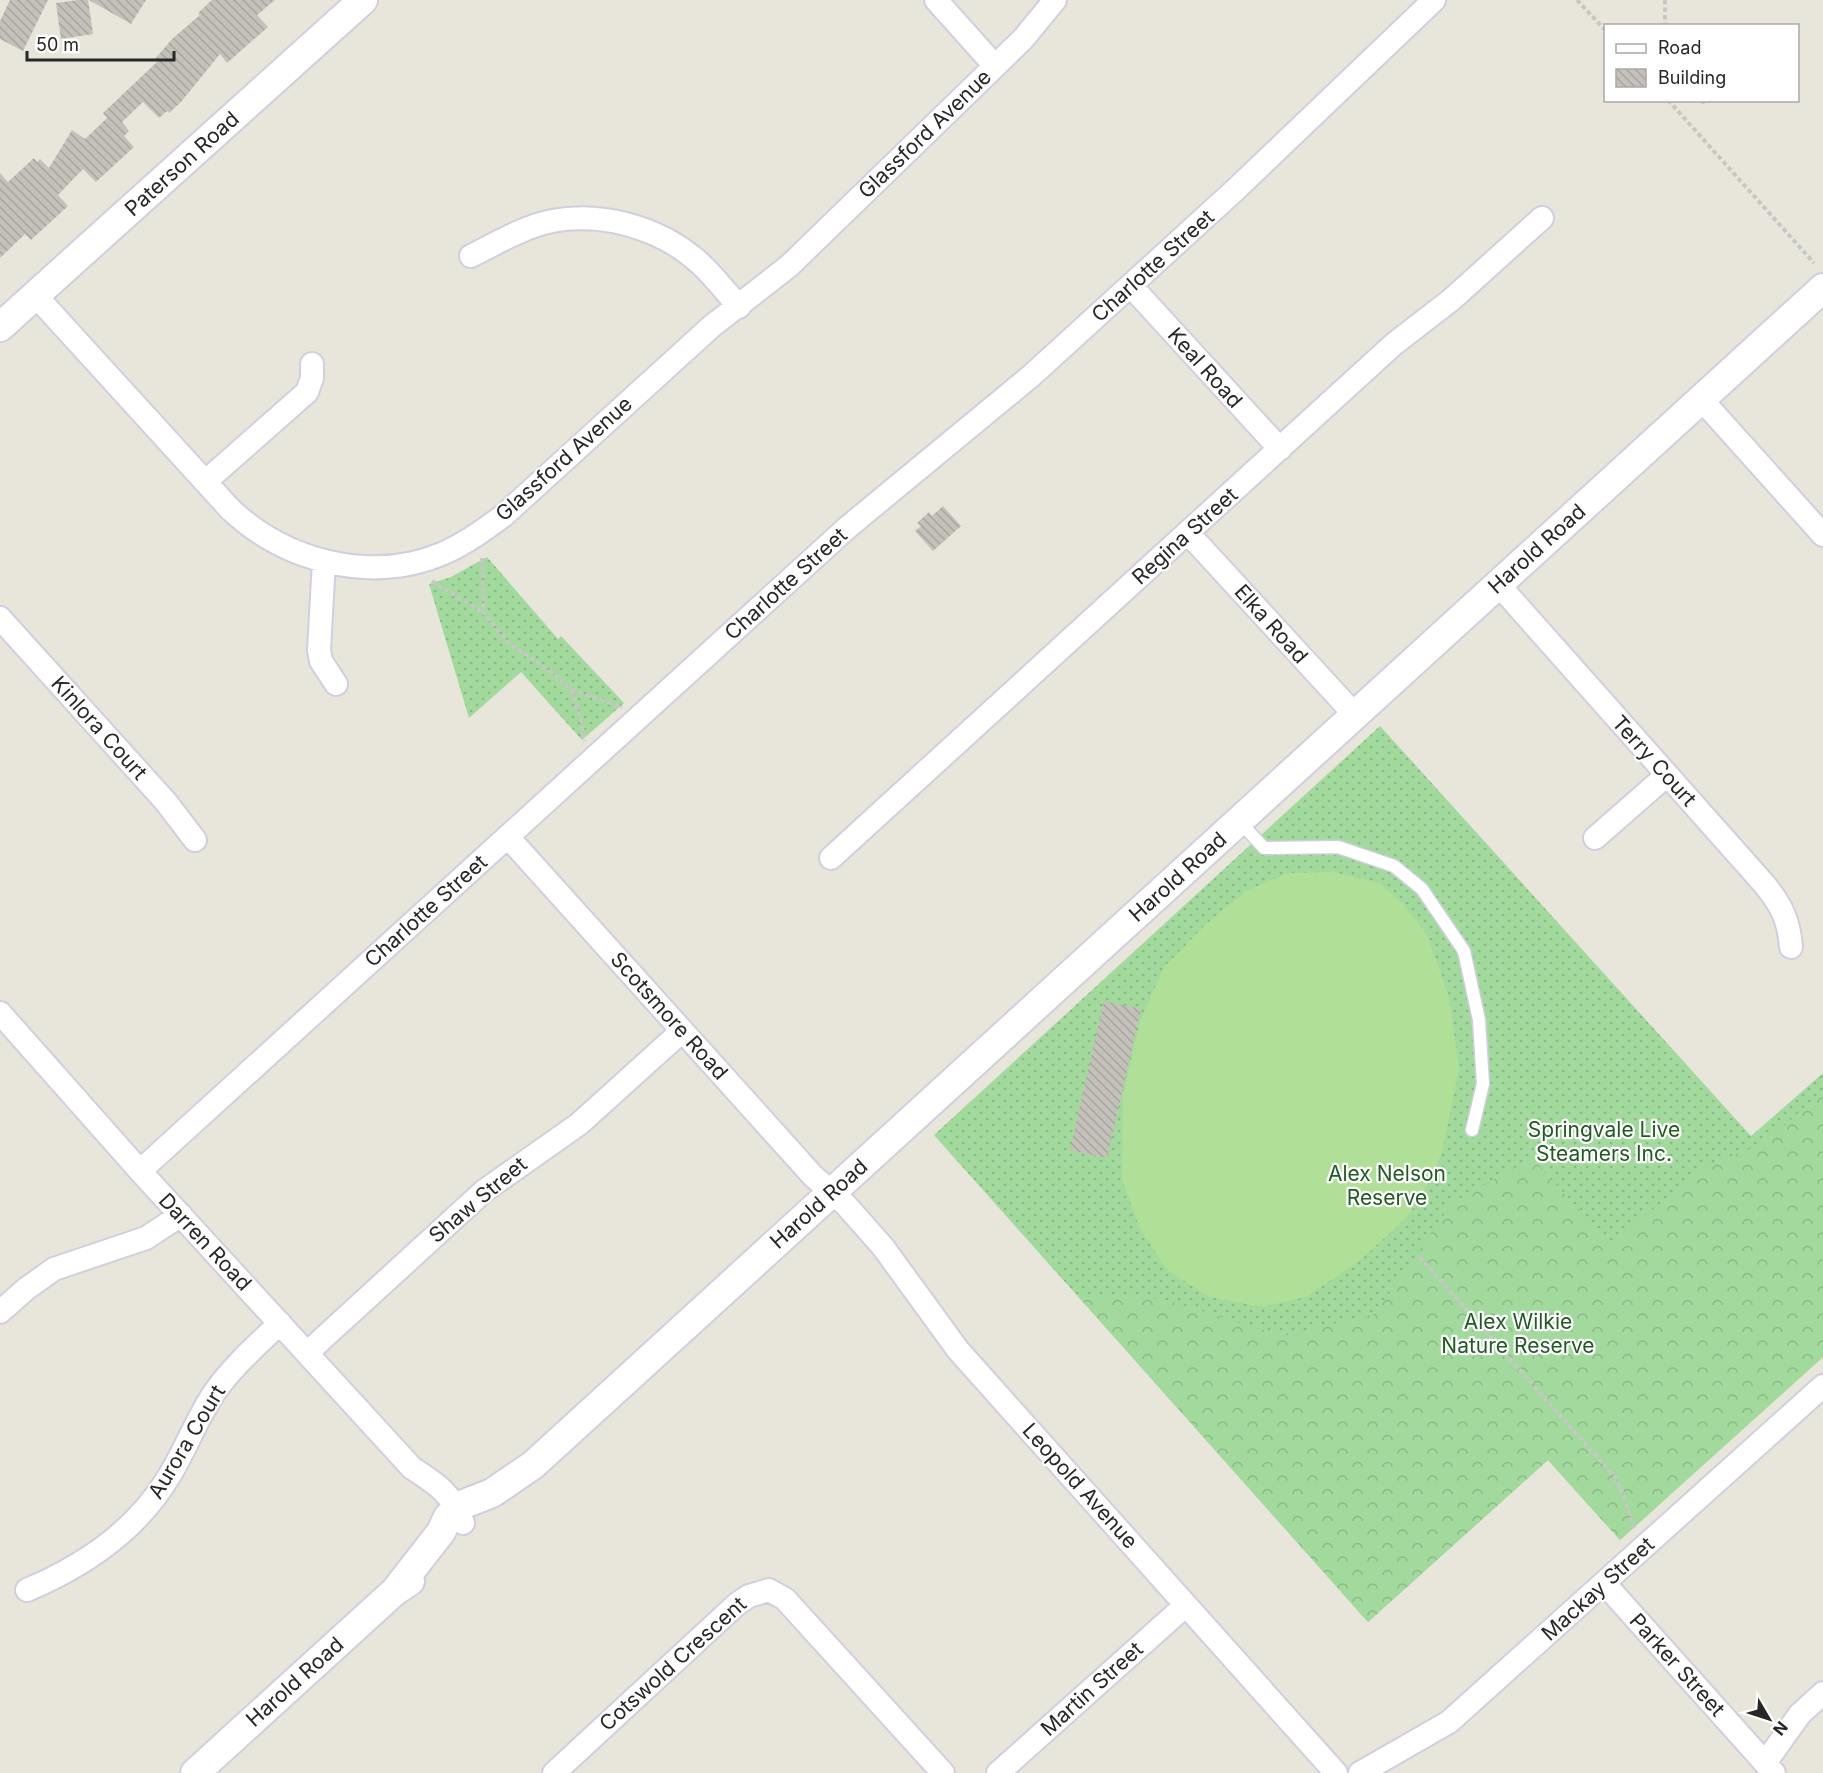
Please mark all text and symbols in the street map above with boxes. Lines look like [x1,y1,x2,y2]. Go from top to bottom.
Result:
scale bar [27,24,174,62]
legend [1604,24,1799,102]
text: 50 m [36,34,79,55]
text: Road [1658,37,1701,58]
street label: Glassford Avenue [853,64,996,203]
text: Building [1658,67,1726,88]
street label: Paterson Road [120,106,244,221]
street label: Charlotte Street [1086,204,1219,327]
street label: Keal Road [1163,322,1248,413]
street label: Glassford Avenue [490,391,637,526]
street label: Regina Street [1127,482,1242,589]
street label: Harold Road [1483,499,1590,599]
street label: Charlotte Street [719,522,852,645]
street label: Elka Road [1229,579,1313,668]
street label: Kinlora Court [46,671,152,785]
street label: Terry Court [1607,710,1702,811]
street label: Harold Road [1124,827,1231,927]
street label: Charlotte Street [359,849,492,972]
street label: Scotsmore Road [605,947,733,1085]
park label: Springvale Live Steamers Inc. [1528,1117,1680,1166]
street label: Shaw Street [424,1151,532,1248]
street label: Harold Road [765,1154,872,1254]
park label: Alex Nelson Reserve [1328,1161,1446,1210]
street label: Darren Road [154,1188,257,1296]
park label: Alex Wilkie Nature Reserve [1441,1309,1595,1358]
street label: Aurora Court [143,1380,230,1503]
street label: Leopold Avenue [1018,1418,1143,1553]
street label: Mackay Street [1536,1531,1659,1646]
street label: Cotswold Crescent [594,1591,751,1736]
street label: Parker Street [1625,1608,1730,1721]
street label: Harold Road [241,1632,348,1732]
street label: Martin Street [1036,1636,1148,1741]
north arrow [1739,1689,1799,1749]
text: N [1769,1717,1792,1739]

